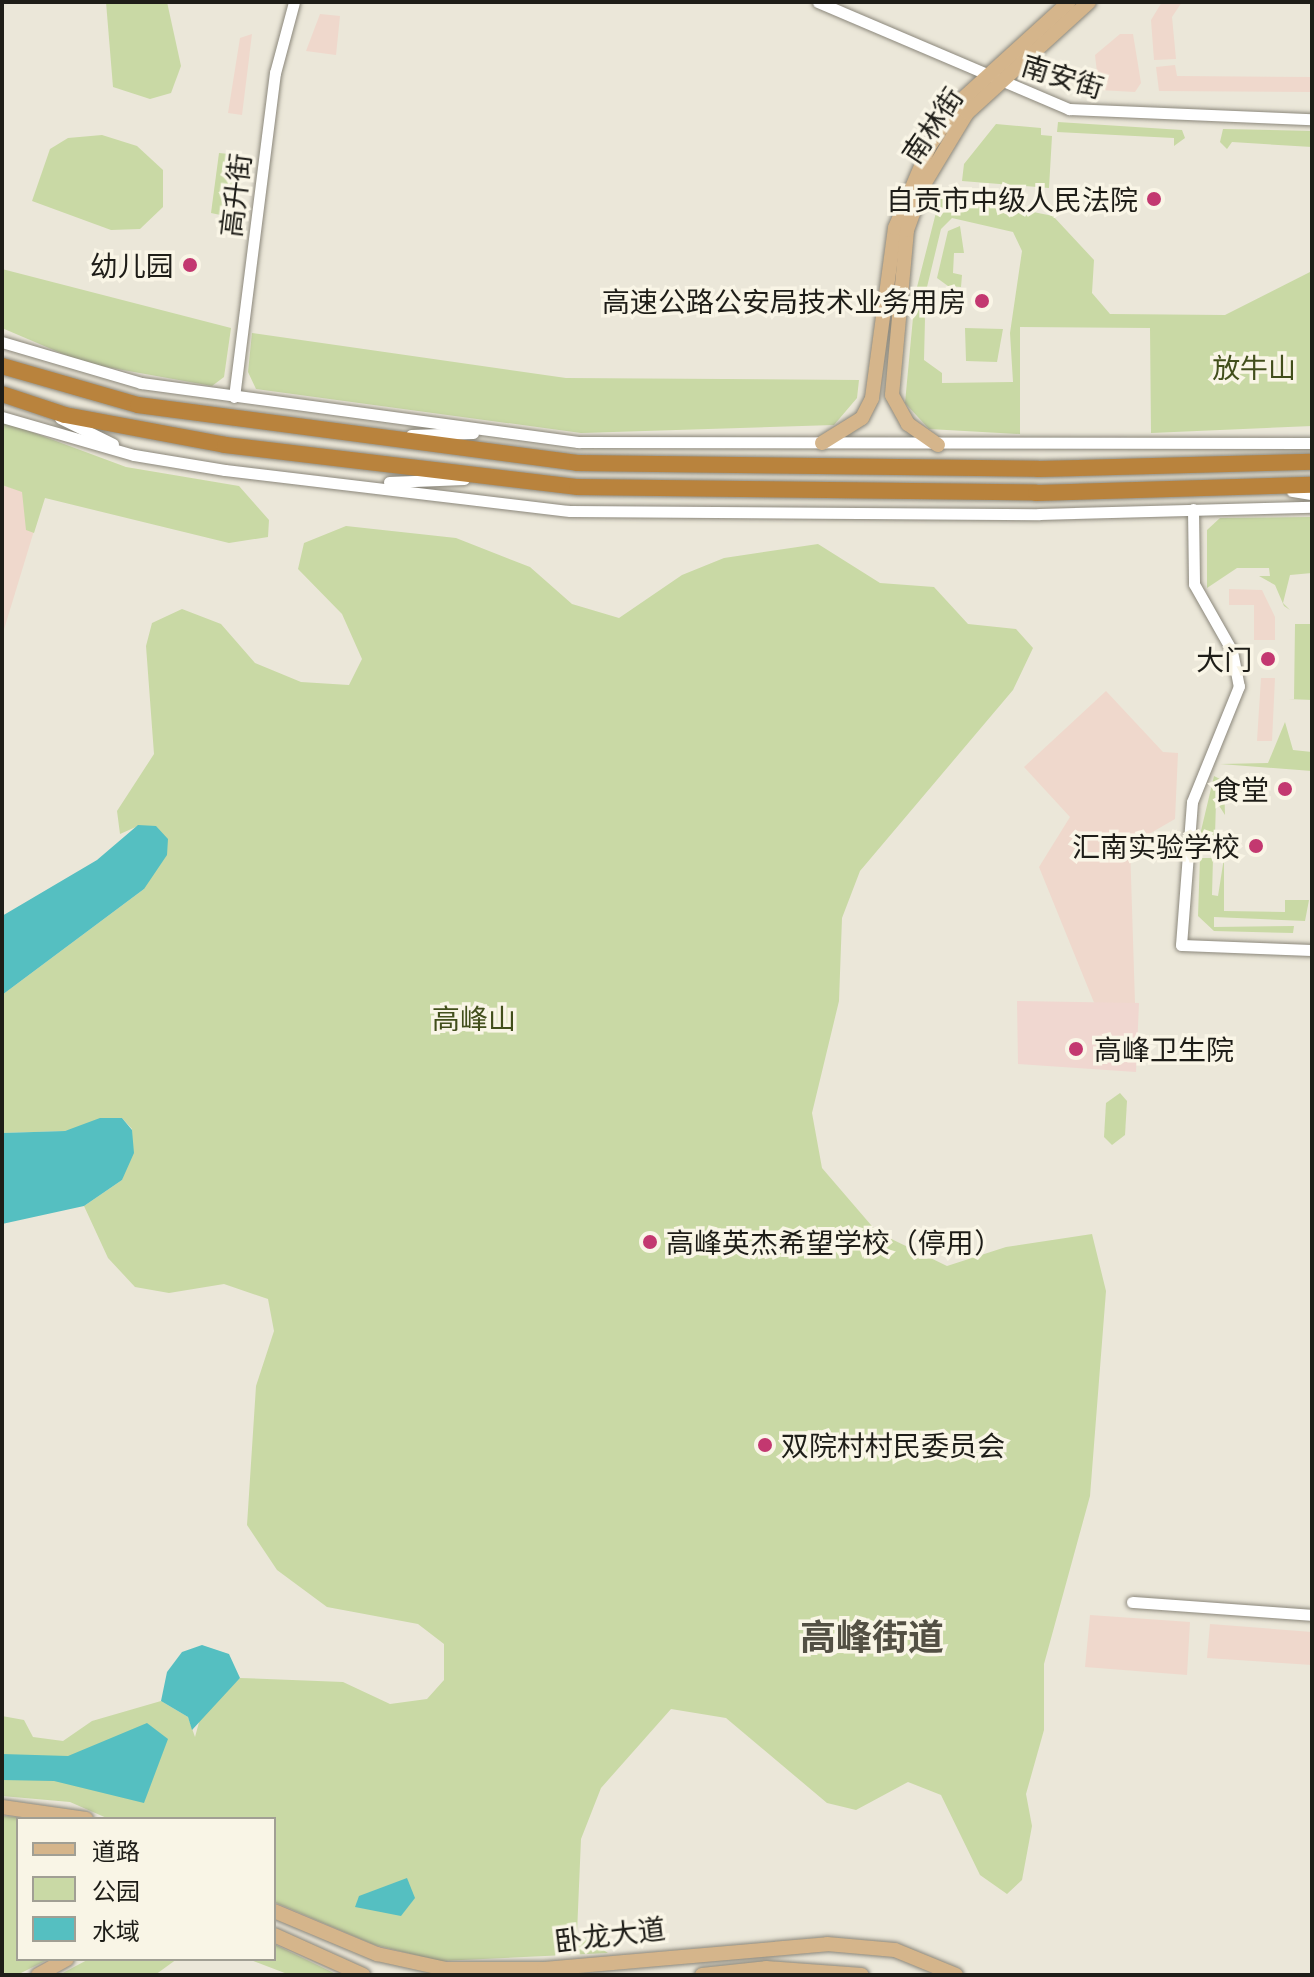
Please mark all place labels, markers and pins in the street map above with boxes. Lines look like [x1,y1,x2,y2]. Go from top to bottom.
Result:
place label: 自贡市中级人民法院 [886,182,1138,216]
marker: 自贡市中级人民法院 [1145,190,1163,208]
place label: 幼儿园 [90,248,174,282]
marker: 幼儿园 [181,256,199,274]
place label: 高速公路公安局技术业务用房 [602,284,966,318]
marker: 高速公路公安局技术业务用房 [973,292,991,310]
place label: 大门 [1196,642,1252,676]
marker: 大门 [1259,650,1277,668]
place label: 食堂 [1213,772,1269,806]
marker: 食堂 [1276,780,1294,798]
place label: 汇南实验学校 [1072,829,1240,863]
marker: 汇南实验学校 [1247,837,1265,855]
place label: 高峰卫生院 [1094,1032,1234,1066]
marker: 高峰卫生院 [1065,1038,1087,1060]
place label: 高峰英杰希望学校（停用） [666,1225,1002,1259]
marker: 高峰英杰希望学校（停用） [641,1233,659,1251]
place label: 双院村村民委员会 [781,1428,1005,1462]
marker: 双院村村民委员会 [756,1436,774,1454]

